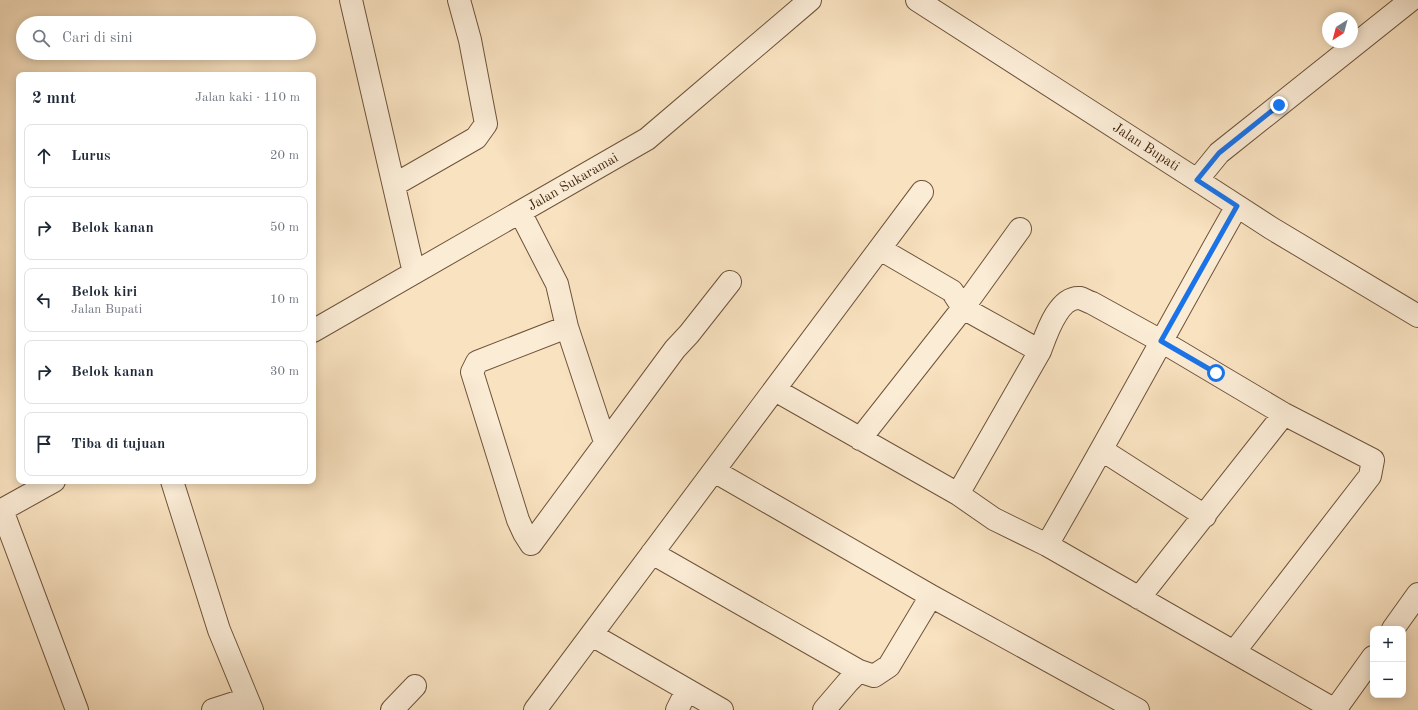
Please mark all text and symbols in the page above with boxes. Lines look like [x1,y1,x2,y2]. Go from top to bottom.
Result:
north arrow [1322,12,1358,48]
search box [16,16,316,60]
icon: search [30,27,52,49]
text: Cari di sini [62,31,133,46]
text: 2 mnt [32,90,76,107]
text: Jalan kaki · 110 m [195,91,300,104]
route end [1270,96,1288,114]
street label: Jalan Bupati [1110,120,1182,174]
icon: ahead [33,145,55,167]
text: Lurus [71,149,111,164]
text: 20 m [270,149,299,162]
street label: Jalan Sukaramai [526,150,621,213]
icon: right [33,217,55,239]
text: Belok kanan [71,221,154,236]
text: 50 m [270,221,299,234]
text: Belok kiri [71,285,137,300]
icon: left [33,289,55,311]
text: 10 m [270,293,299,306]
text: Jalan Bupati [71,303,142,316]
icon: right [33,361,55,383]
route start [1207,364,1225,382]
text: Belok kanan [71,365,154,380]
text: 30 m [270,365,299,378]
icon: arrive [33,433,55,455]
text: Tiba di tujuan [71,437,165,452]
map controls [1370,626,1406,698]
button: + [1370,626,1406,662]
button: − [1370,662,1406,698]

